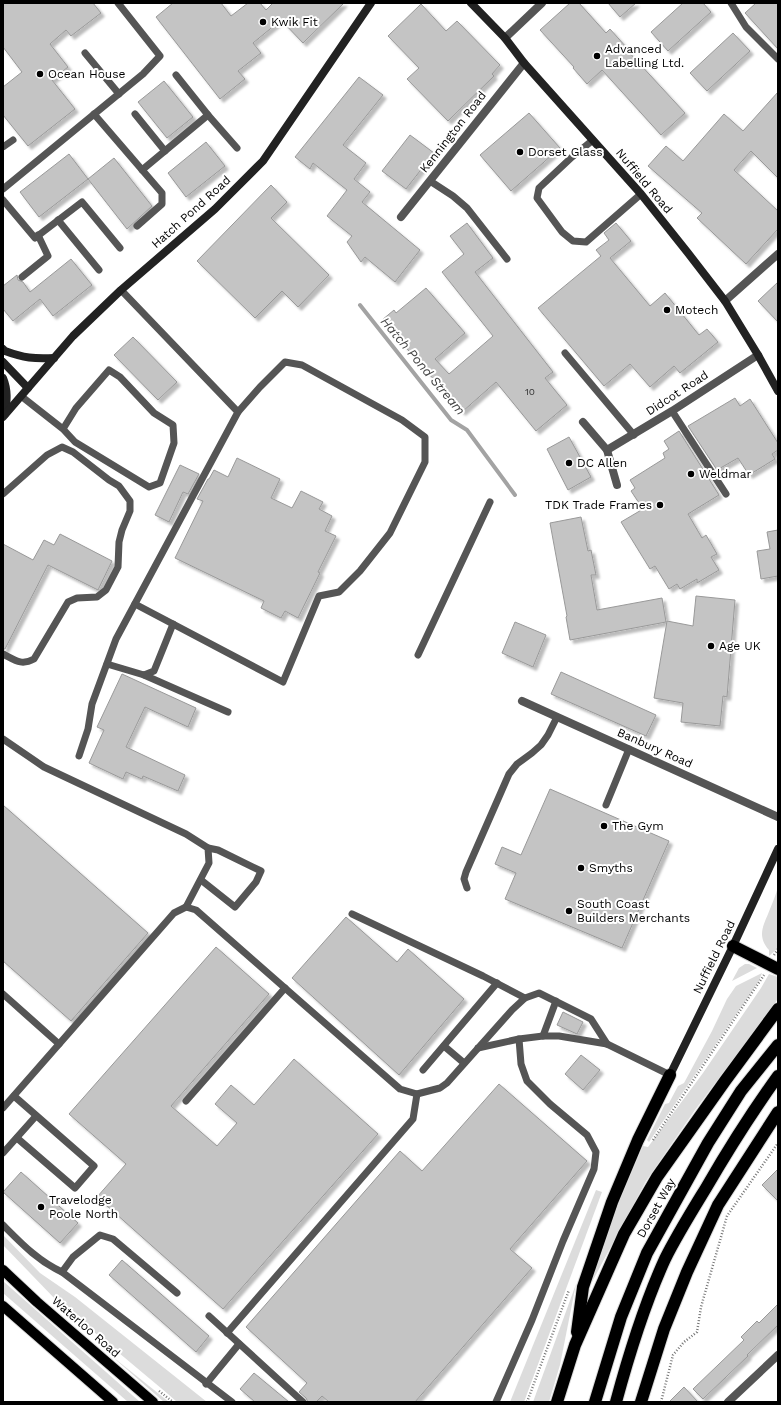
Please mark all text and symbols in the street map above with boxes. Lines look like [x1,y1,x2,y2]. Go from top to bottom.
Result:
place label: Kwik Fit [271,15,318,29]
marker: Kwik Fit [258,17,268,27]
place label: Advanced Labelling Ltd. [605,42,684,70]
marker: Advanced Labelling Ltd. [592,51,602,61]
place label: Ocean House [48,67,126,81]
marker: Ocean House [35,69,45,79]
street label: Kennington Road [417,89,489,175]
place label: Dorset Glass [528,145,603,159]
street label: Nuffield Road [613,146,675,216]
marker: Dorset Glass [515,147,525,157]
street label: Hatch Pond Road [149,173,233,251]
place label: Motech [675,303,718,317]
marker: Motech [662,305,672,315]
water label: Hatch Pond Stream [378,314,468,418]
street label: Didcot Road [643,368,711,418]
house number: 10 [525,386,535,397]
place label: DC Allen [577,456,627,470]
marker: DC Allen [564,458,574,468]
place label: Weldmar [699,467,751,481]
marker: Weldmar [686,469,696,479]
place label: TDK Trade Frames [545,498,652,512]
marker: TDK Trade Frames [655,500,665,510]
place label: Age UK [719,639,761,653]
marker: Age UK [706,641,716,651]
street label: Banbury Road [615,725,695,771]
place label: The Gym [612,819,664,833]
marker: The Gym [599,821,609,831]
place label: Smyths [589,861,633,875]
marker: Smyths [576,863,586,873]
place label: South Coast Builders Merchants [577,897,690,925]
marker: South Coast Builders Merchants [564,906,574,916]
street label: Nuffield Road [690,918,738,996]
street label: Dorset Way [634,1175,679,1240]
place label: Travelodge Poole North [49,1193,118,1221]
marker: Travelodge Poole North [36,1202,46,1212]
street label: Waterloo Road [49,1294,123,1360]

